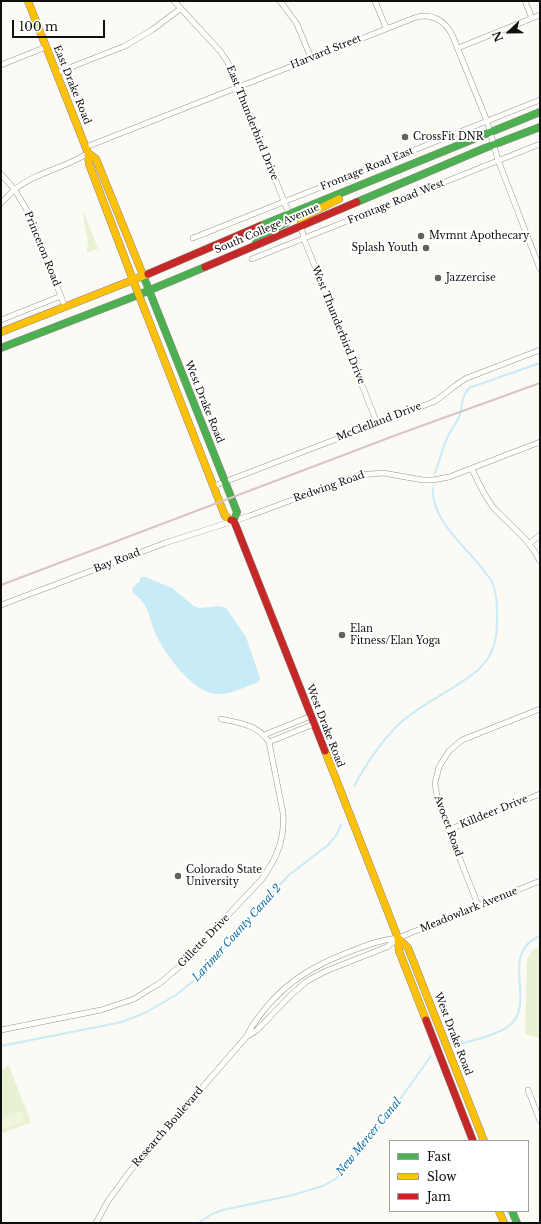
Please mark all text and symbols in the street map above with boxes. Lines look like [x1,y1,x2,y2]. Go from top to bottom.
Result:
scale bar [14,12,107,38]
north arrow [489,12,529,52]
text: 100 m [19,19,58,34]
text: N [489,29,506,44]
street label: Harvard Street [289,32,363,72]
street label: East Drake Road [51,44,93,126]
street label: East Thunderbird Drive [223,64,281,182]
place label: CrossFit DNR [413,131,484,143]
marker: CrossFit DNR [400,132,410,142]
street label: Frontage Road East [319,145,415,193]
street label: Frontage Road West [346,177,446,227]
street label: South College Avenue [213,201,321,257]
street label: Princeton Road [22,210,62,288]
place label: Mvmnt Apothecary [429,230,529,242]
marker: Mvmnt Apothecary [416,231,426,241]
place label: Splash Youth [352,242,418,254]
marker: Splash Youth [421,243,431,253]
street label: West Thunderbird Drive [309,264,367,386]
place label: Jazzercise [446,272,496,284]
marker: Jazzercise [433,273,443,283]
street label: West Drake Road [182,359,226,445]
street label: McClelland Drive [335,400,423,444]
street label: Redwing Road [292,469,366,505]
street label: Bay Road [92,547,142,575]
place label: Elan Fitness/Elan Yoga [350,623,440,646]
marker: Elan Fitness/Elan Yoga [337,630,347,640]
street label: West Drake Road [304,683,346,769]
street label: Killdeer Drive [458,793,530,831]
street label: Avocet Road [431,794,465,858]
place label: Colorado State University [186,864,262,888]
marker: Colorado State University [173,871,183,881]
water label: Larimer County Canal 2 [190,882,284,984]
street label: Meadowlark Avenue [418,885,520,935]
street label: Gillette Drive [176,912,232,970]
street label: West Drake Road [432,991,474,1077]
street label: Research Boulevard [130,1085,206,1169]
water label: New Mercer Canal [334,1096,404,1178]
legend [389,1140,529,1212]
text: Fast [427,1149,451,1164]
text: Slow [427,1169,456,1184]
text: Jam [427,1189,451,1204]

